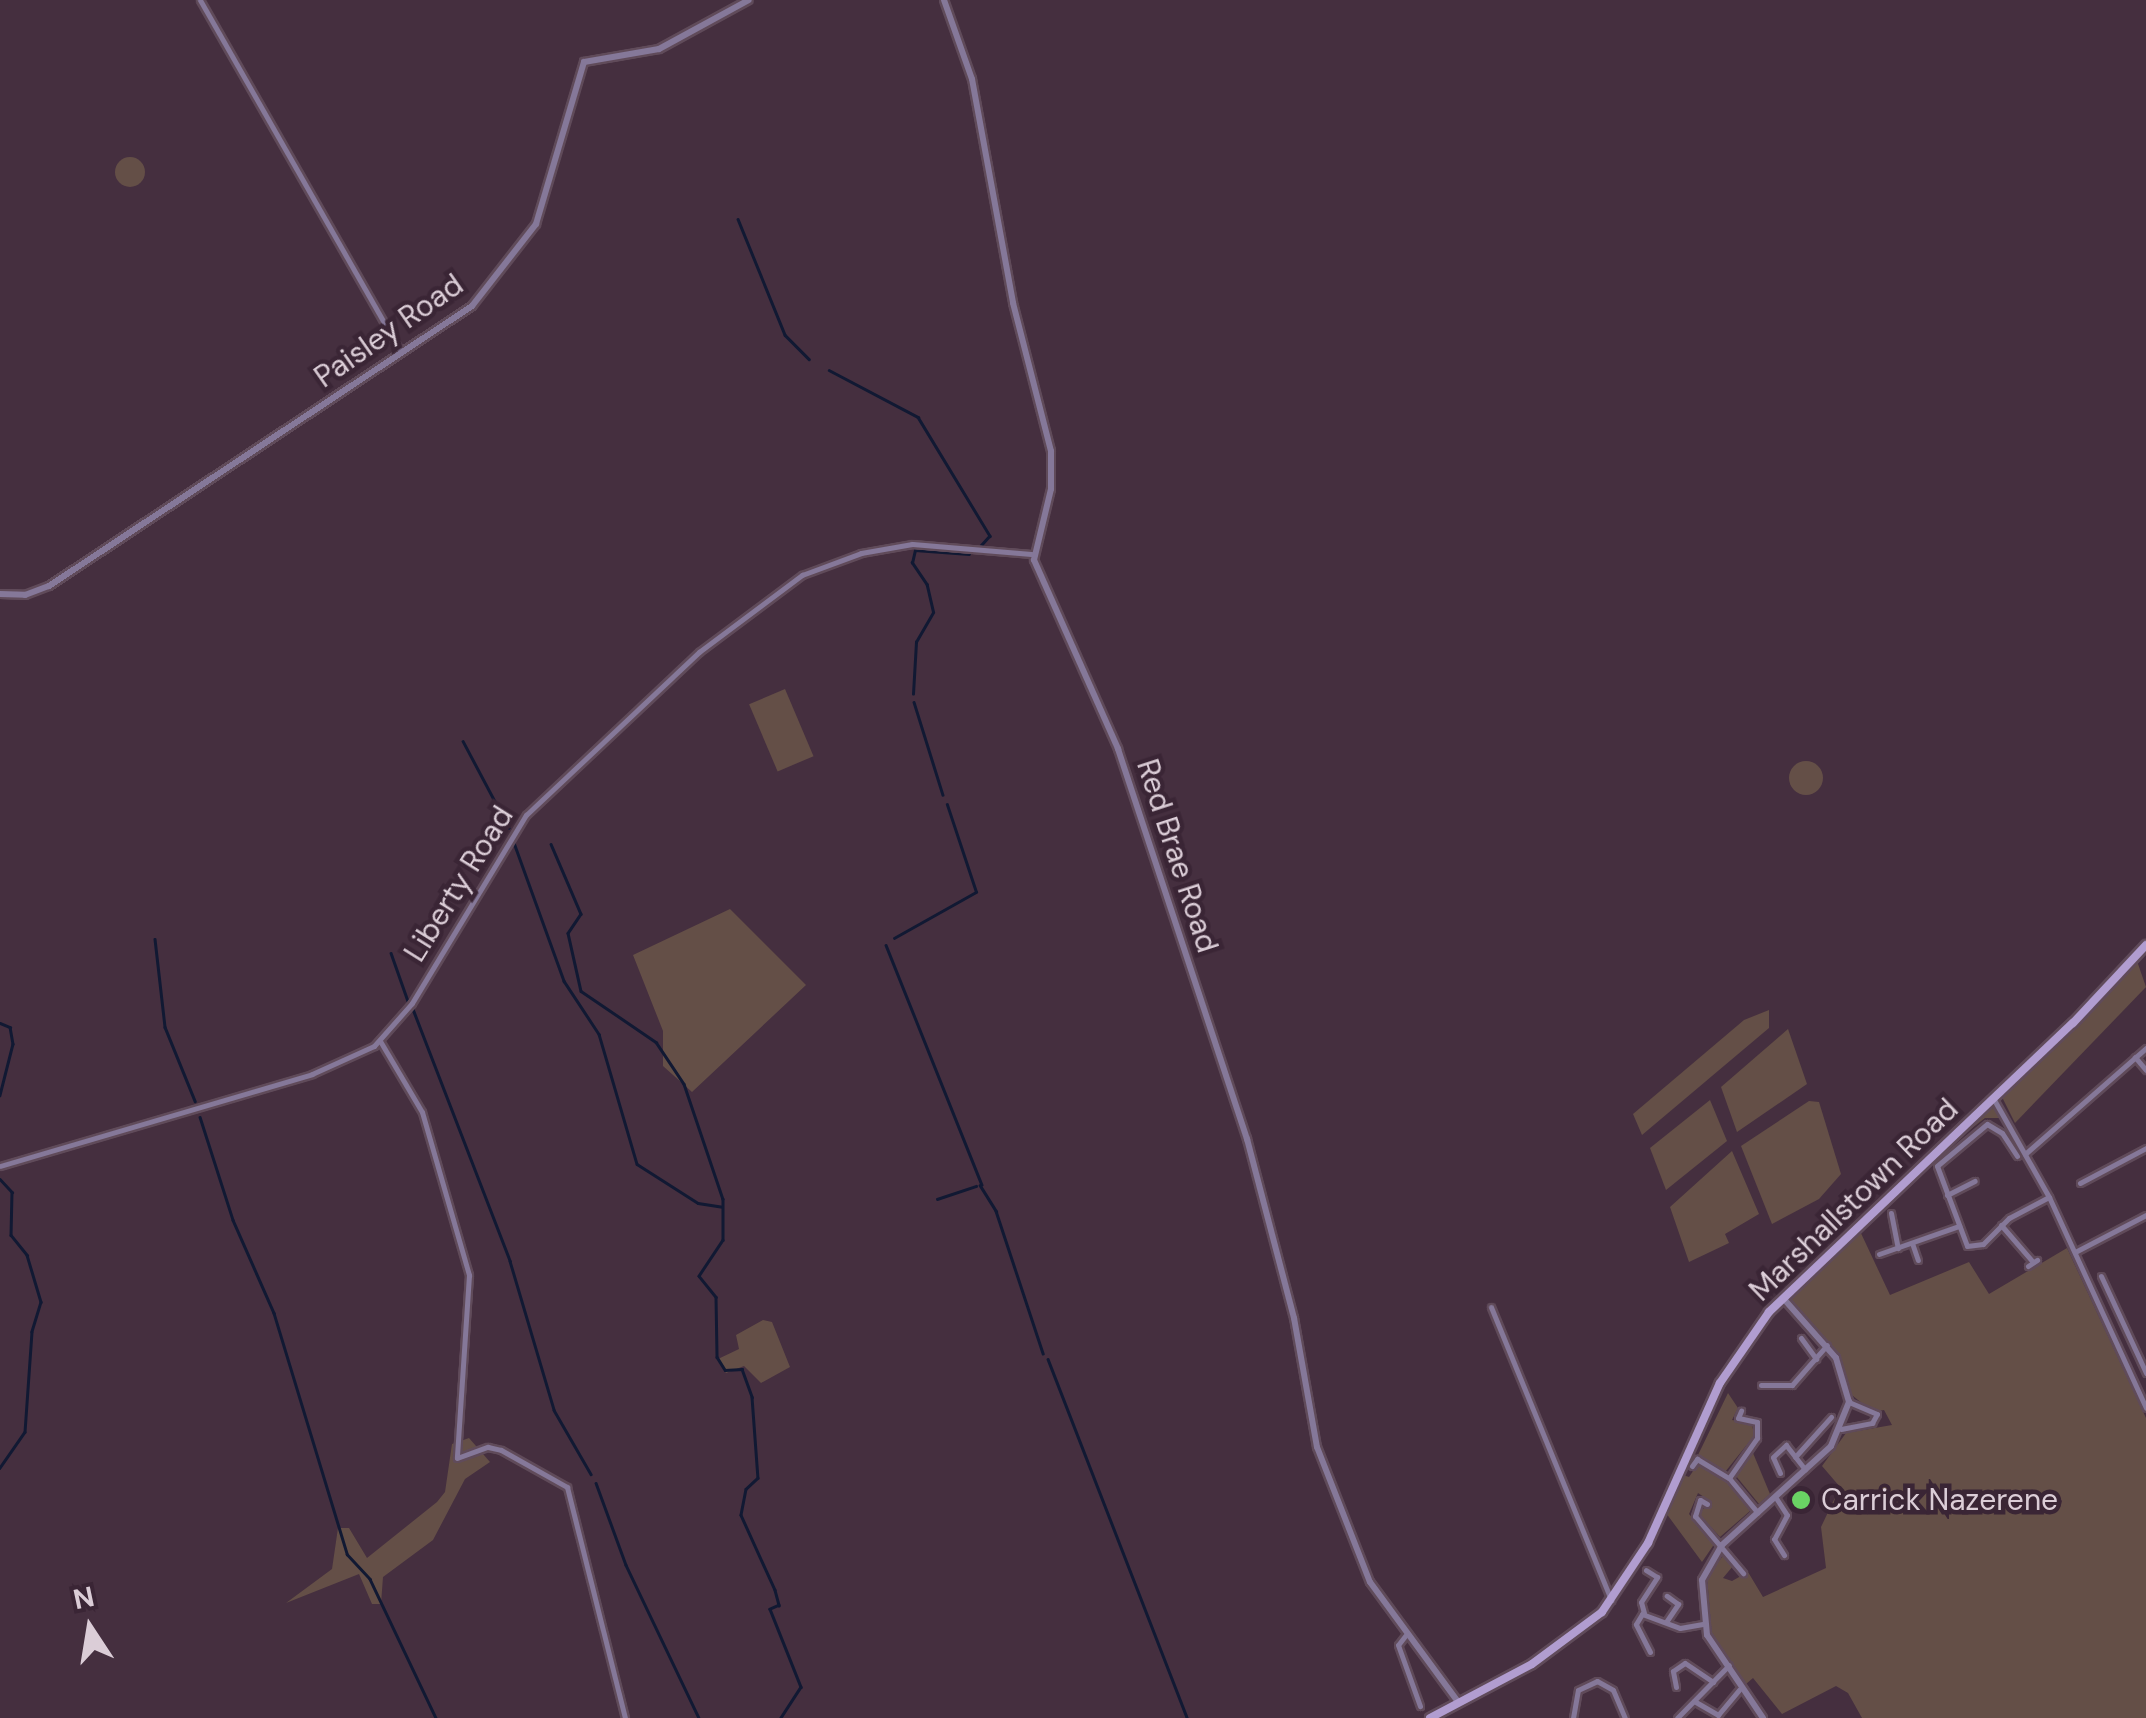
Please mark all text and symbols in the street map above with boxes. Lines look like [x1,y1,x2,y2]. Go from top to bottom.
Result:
street label: Paisley Road [308,267,470,395]
street label: Red Brae Road [1129,755,1225,957]
street label: Liberty Road [397,800,521,968]
street label: Marshallstown Road [1742,1091,1966,1309]
place label: Carrick Nazerene [1821,1482,2058,1518]
marker: Carrick Nazerene [1790,1489,1812,1511]
north arrow [40,1578,140,1678]
text: N [70,1578,97,1618]

